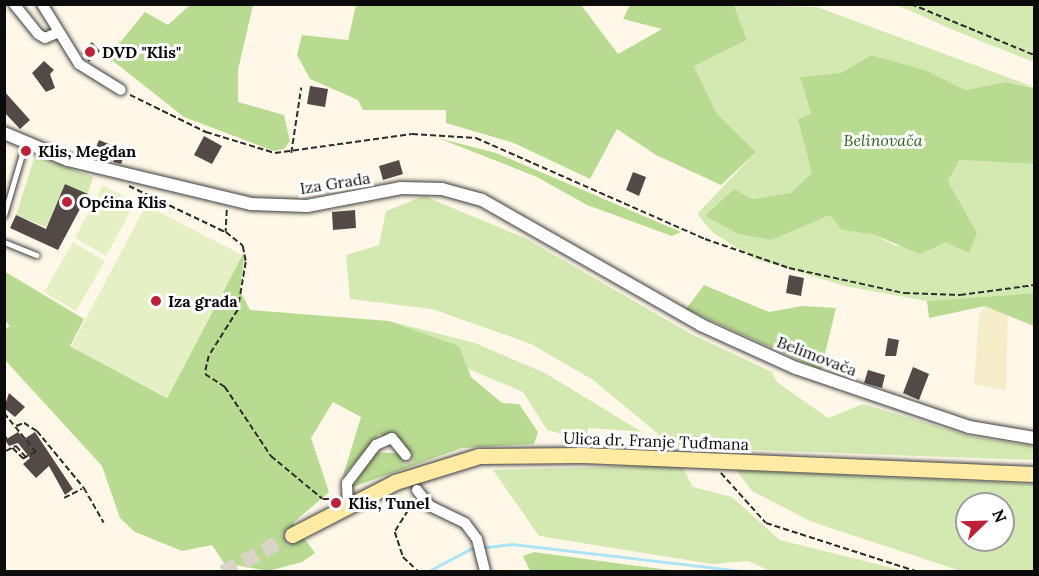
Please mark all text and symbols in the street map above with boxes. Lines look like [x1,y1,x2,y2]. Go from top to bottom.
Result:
place label: DVD "Klis" [102,42,181,62]
marker: DVD "Klis" [83,45,97,59]
park label: Belinovača [844,130,922,150]
place label: Klis, Megdan [38,141,136,161]
marker: Klis, Megdan [19,144,33,158]
street label: Iza Grada [298,168,372,198]
place label: Općina Klis [79,192,167,212]
marker: Općina Klis [60,195,74,209]
place label: Iza grada [168,291,238,311]
marker: Iza grada [149,294,163,308]
street label: Belimovača [774,332,860,380]
street label: Ulica dr. Franje Tuđmana [563,428,749,454]
north arrow [955,492,1015,552]
place label: Klis, Tunel [348,493,430,513]
marker: Klis, Tunel [329,496,343,510]
text: N [988,506,1011,525]

